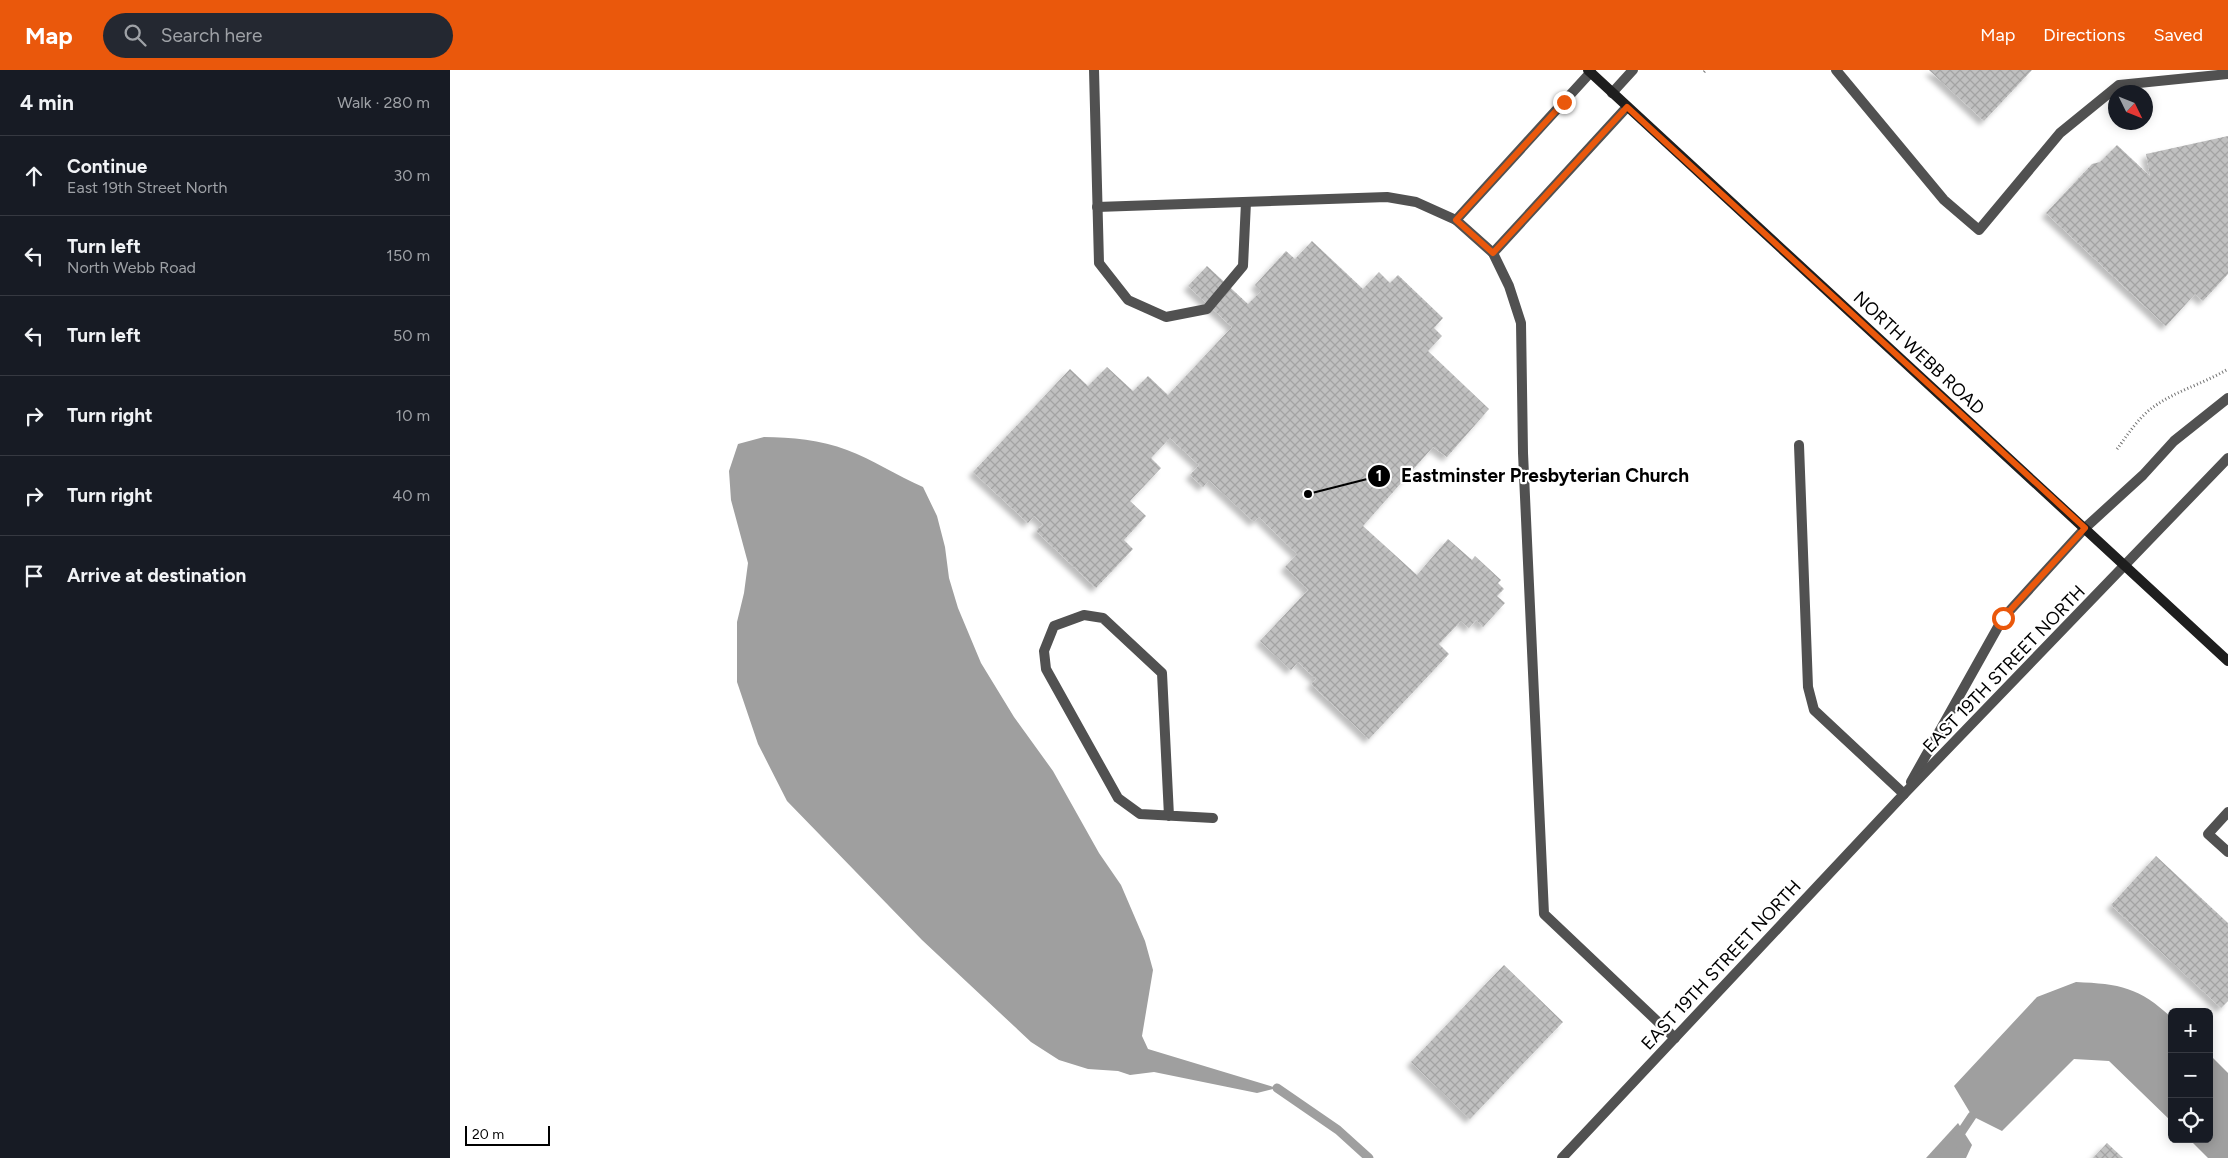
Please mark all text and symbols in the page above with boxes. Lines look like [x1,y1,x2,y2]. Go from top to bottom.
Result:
search box [103,13,453,58]
text: Map [25,21,73,50]
icon: search [121,21,149,49]
text: Search here [161,24,262,47]
text: Map [1980,24,2015,46]
text: Directions [2043,24,2125,46]
text: Saved [2153,24,2203,46]
north arrow [2108,85,2153,130]
text: 4 min [20,90,74,115]
route end [1553,91,1576,114]
text: Walk · 280 m [337,93,430,112]
text: Continue [67,155,147,178]
icon: ahead [20,162,48,190]
text: 30 m [393,166,430,185]
text: East 19th Street North [67,178,227,197]
text: Turn left [67,235,141,258]
icon: left [20,242,48,270]
text: 150 m [386,246,430,265]
text: North Webb Road [67,258,196,277]
street label: NORTH WEBB ROAD [1849,287,1989,419]
icon: left [20,322,48,350]
text: Turn left [67,324,141,347]
text: 50 m [393,326,430,345]
icon: right [20,402,48,430]
text: Turn right [67,404,153,427]
text: 10 m [396,406,430,425]
callout: Eastminster Presbyterian Church [1366,459,1699,493]
text: Eastminster Presbyterian Church [1401,464,1689,487]
text: 1 [1376,467,1382,485]
icon: right [20,482,48,510]
text: Turn right [67,484,153,507]
text: 40 m [392,486,430,505]
icon: arrive [20,562,48,590]
text: Arrive at destination [67,564,246,587]
street label: EAST 19TH STREET NORTH [1918,581,2090,757]
route start [1992,607,2015,630]
street label: EAST 19TH STREET NORTH [1636,875,1806,1055]
map controls [2168,1008,2213,1143]
button: + [2168,1008,2213,1053]
button: − [2168,1053,2213,1098]
button: locate [2168,1098,2213,1143]
scale bar [465,1123,550,1146]
text: 20 m [472,1126,504,1143]

